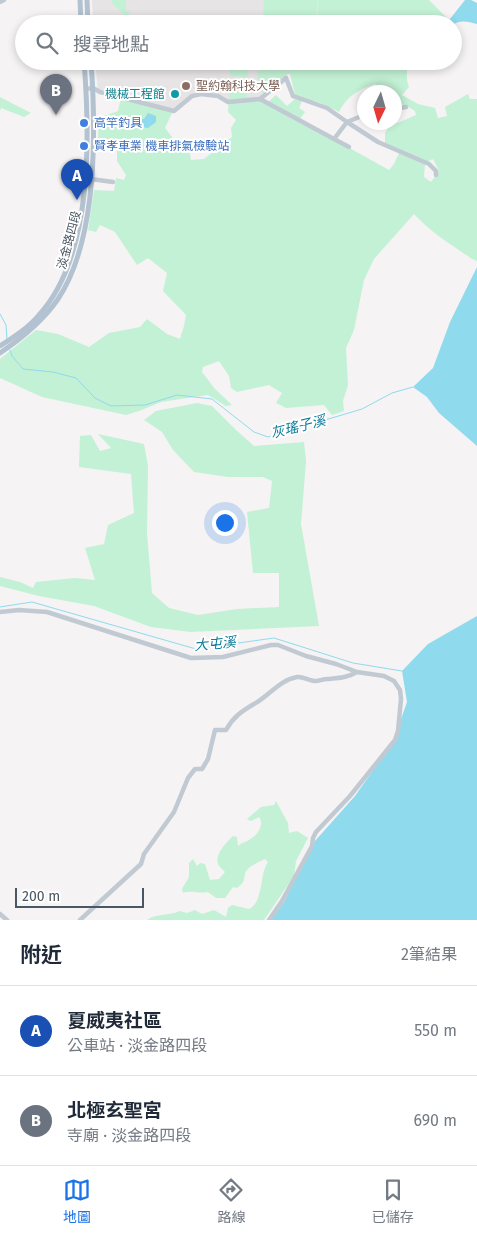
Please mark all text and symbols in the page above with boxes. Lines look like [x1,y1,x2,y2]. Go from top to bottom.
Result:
search box [15,15,462,70]
icon: search [33,29,61,57]
text: 搜尋地點 [73,33,149,56]
pin: B [40,74,72,115]
place label: 聖約翰科技大學 [196,79,280,93]
marker: 聖約翰科技大學 [180,80,192,92]
north arrow [357,85,402,130]
place label: 機械工程館 [105,87,165,101]
marker: 機械工程館 [169,88,181,100]
place label: 高竿釣具 [94,116,142,130]
marker: 高竿釣具 [78,117,90,129]
place label: 賢孝車業 機車排氣檢驗站 [94,139,229,153]
marker: 賢孝車業 機車排氣檢驗站 [78,140,90,152]
pin: A [61,159,93,200]
street label: 淡金路四段 [54,209,84,271]
water label: 灰瑤子溪 [269,411,329,442]
your location [212,510,238,536]
water label: 大屯溪 [193,634,239,654]
scale bar [15,885,144,908]
text: 200 m [22,888,60,905]
text: 附近 [20,942,62,968]
text: 2筆結果 [401,945,457,964]
text: 夏威夷社區 [67,1009,162,1032]
text: A [31,1021,41,1040]
text: 550 m [414,1021,457,1040]
text: 公車站 · 淡金路四段 [67,1036,207,1055]
text: 北極玄聖宮 [67,1099,162,1122]
text: B [31,1111,41,1130]
text: 690 m [413,1111,457,1130]
text: 寺廟 · 淡金路四段 [67,1126,191,1145]
tab: 地圖 [63,1176,91,1226]
tab: 路線 [217,1176,245,1226]
tab: 已儲存 [372,1176,414,1226]

